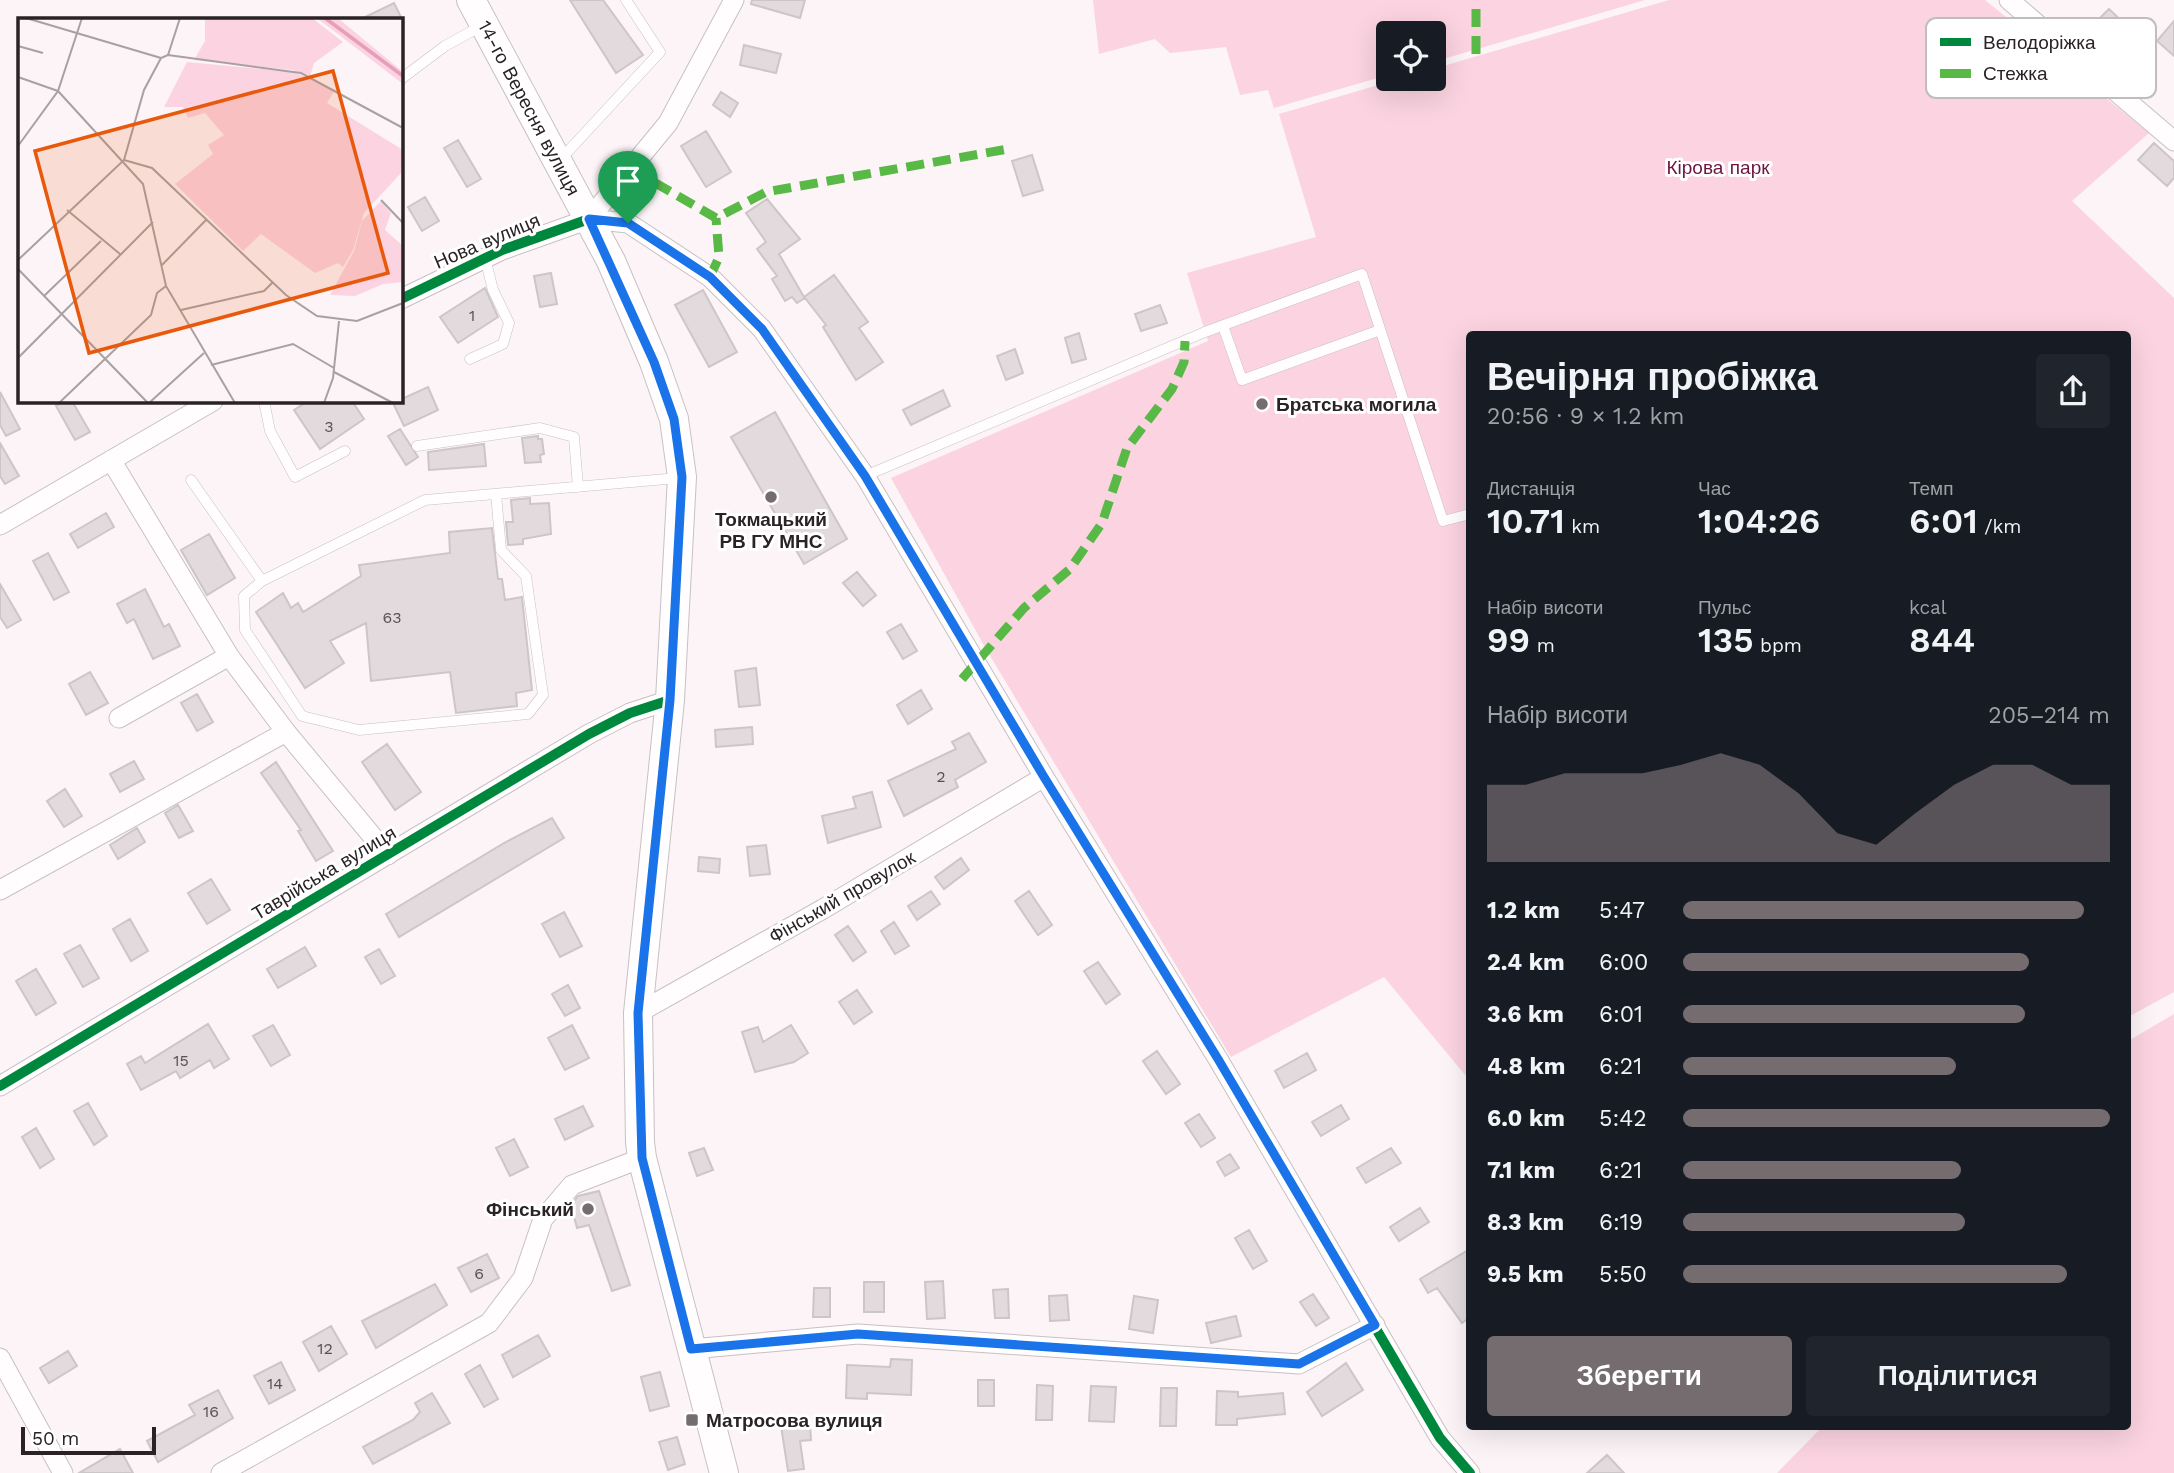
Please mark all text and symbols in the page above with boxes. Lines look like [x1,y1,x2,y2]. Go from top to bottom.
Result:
street label: 14-го Вересня вулиця [473,16,585,200]
inset map [18,18,402,402]
legend [1926,18,2156,98]
map controls [1376,21,1446,91]
button: locate [1376,21,1446,91]
text: Велодоріжка [1983,31,2096,54]
text: Стежка [1983,62,2048,85]
pin [598,151,658,223]
park label: Кірова парк [1666,156,1770,179]
icon: arrive [609,162,647,200]
street label: Нова вулиця [431,208,543,274]
house number: 1 [469,306,475,325]
button: share [2036,354,2110,428]
text: Вечірня пробіжка [1487,355,1818,399]
place label: Братська могила [1276,393,1437,416]
marker: Братська могила [1254,396,1270,412]
text: 20:56 · 9 × 1.2 km [1487,403,1684,430]
house number: 3 [324,417,334,436]
text: Дистанція [1487,477,1575,500]
text: Час [1698,477,1731,500]
text: Темп [1909,477,1953,500]
marker: Токмацький РВ ГУ МНС [763,489,779,505]
text: 10.71 [1487,500,1565,542]
text: 1:04:26 [1698,500,1820,542]
text: 6:01 [1909,500,1978,542]
place label: Токмацький РВ ГУ МНС [715,508,827,553]
text: km [1565,515,1600,538]
text: /km [1978,515,2021,538]
text: Набір висоти [1487,596,1603,619]
text: Пульс [1698,596,1751,619]
text: kcal [1909,596,1947,619]
house number: 63 [382,608,402,627]
text: 99 [1487,619,1530,661]
text: 135 [1698,619,1754,661]
text: 844 [1909,619,1975,661]
text: m [1530,634,1555,657]
text: bpm [1754,634,1802,657]
text: Набір висоти [1487,702,1628,729]
text: 205–214 m [1988,702,2110,729]
house number: 2 [936,767,946,786]
street label: Таврійська вулиця [248,821,400,925]
street label: Фінський провулок [765,845,920,948]
text: 1.2 km [1487,897,1560,924]
text: 5:47 [1599,897,1645,924]
text: 2.4 km [1487,949,1565,976]
text: 6:00 [1599,949,1648,976]
text: 3.6 km [1487,1001,1564,1028]
text: 6:01 [1599,1001,1643,1028]
house number: 15 [173,1051,189,1070]
text: 4.8 km [1487,1053,1565,1080]
text: 6:21 [1599,1053,1642,1080]
text: 6.0 km [1487,1105,1565,1132]
text: 5:42 [1599,1105,1647,1132]
text: 7.1 km [1487,1157,1555,1184]
text: 6:21 [1599,1157,1642,1184]
place label: Фінський [486,1198,574,1221]
marker: Фінський [580,1201,596,1217]
text: 8.3 km [1487,1209,1564,1236]
text: 6:19 [1599,1209,1643,1236]
text: 9.5 km [1487,1261,1564,1288]
text: 5:50 [1599,1261,1647,1288]
house number: 6 [474,1264,484,1283]
button: Зберегти [1487,1336,1792,1416]
button: Поділитися [1806,1336,2110,1416]
house number: 12 [317,1339,333,1358]
house number: 14 [267,1374,283,1393]
house number: 16 [203,1402,219,1421]
place label: Матросова вулиця [706,1409,883,1432]
marker: Матросова вулиця [684,1412,700,1428]
scale bar [21,1424,156,1456]
text: 50 m [32,1427,79,1450]

